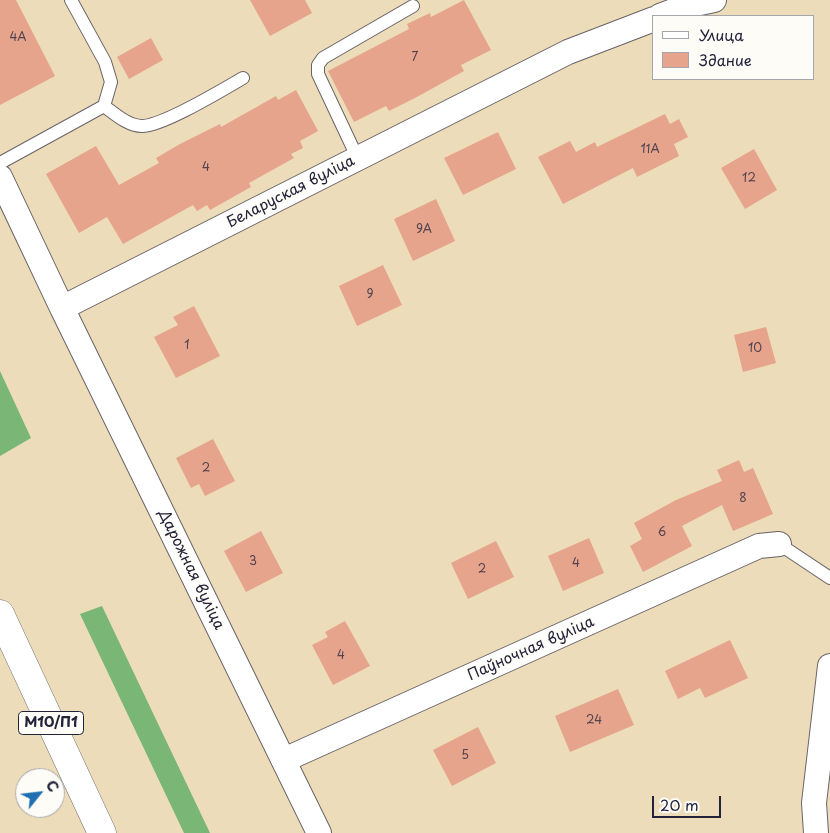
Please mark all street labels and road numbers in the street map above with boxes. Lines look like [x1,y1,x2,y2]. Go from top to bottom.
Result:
street label: Беларуская вуліца [224,152,358,232]
street label: Дарожная вуліца [154,507,228,633]
street label: Паўночная вуліца [465,613,597,685]
road number: М10/П1 [18,711,84,734]

